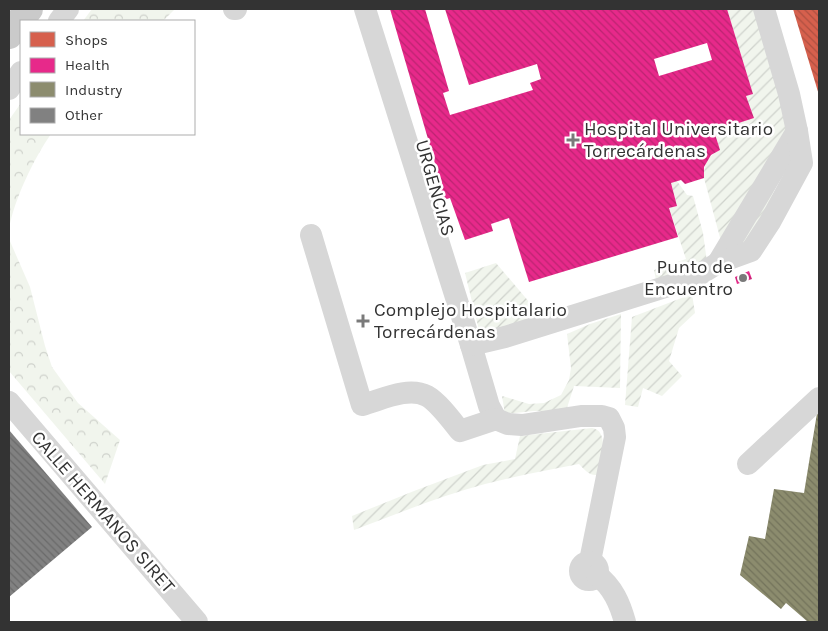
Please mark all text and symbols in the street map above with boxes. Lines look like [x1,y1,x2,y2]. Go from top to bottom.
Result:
legend [20,20,195,135]
text: Shops [65,31,108,49]
text: Health [65,56,110,74]
text: Industry [65,81,122,99]
text: Other [65,106,103,124]
place label: Hospital Universitario Torrecárdenas [584,118,773,162]
marker: Hospital Universitario Torrecárdenas [566,133,580,147]
street label: URGENCIAS [411,137,459,239]
place label: Punto de Encuentro [644,256,733,300]
marker: Punto de Encuentro [737,272,749,284]
place label: Complejo Hospitalario Torrecárdenas [374,299,567,343]
marker: Complejo Hospitalario Torrecárdenas [356,314,370,328]
street label: CALLE HERMANOS SIRET [27,427,180,598]

